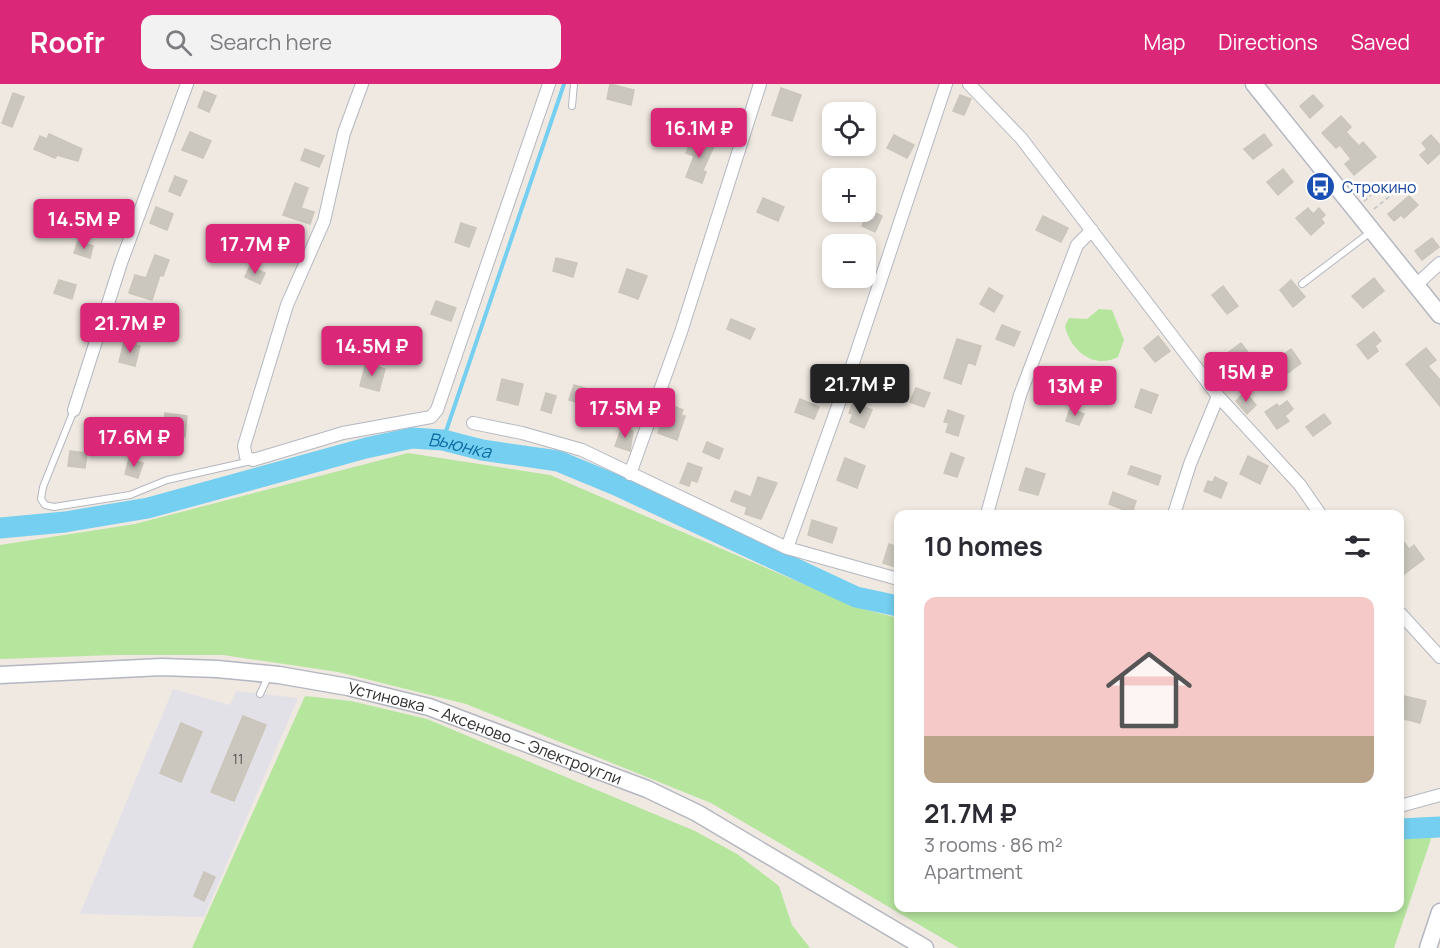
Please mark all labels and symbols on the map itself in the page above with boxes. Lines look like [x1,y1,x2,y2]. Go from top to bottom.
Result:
pin: 16.1M ₽ [644,108,754,159]
bus stop icon: Строкино [1305,171,1337,203]
place label: Строкино [1342,176,1416,198]
pin: 14.5M ₽ [29,199,139,250]
pin: 17.7M ₽ [200,224,310,275]
pin: 21.7M ₽ [75,303,185,354]
pin: 14.5M ₽ [317,326,427,377]
pin: 15M ₽ [1204,352,1288,403]
pin: 21.7M ₽ [805,364,915,415]
pin: 13M ₽ [1033,366,1117,417]
pin: 17.5M ₽ [570,388,680,439]
pin: 17.6M ₽ [79,417,189,468]
water label: Вьюнка [427,427,494,463]
street label: Устиновка — Аксеново — Электроугли [346,676,625,790]
house number: 11 [233,749,243,768]

